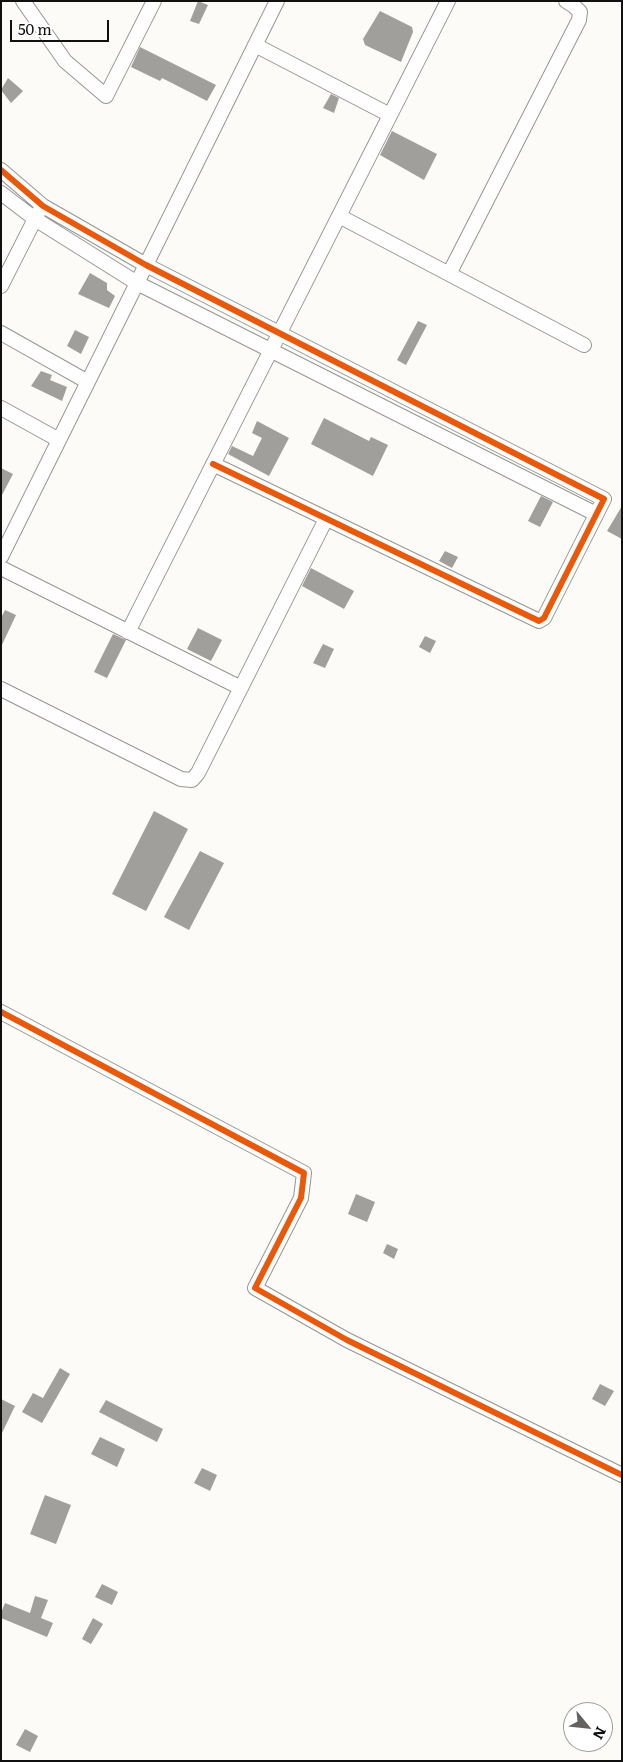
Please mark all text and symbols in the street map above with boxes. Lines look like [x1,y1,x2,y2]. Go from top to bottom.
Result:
scale bar [12,10,111,42]
text: 50 m [18,17,52,40]
north arrow [563,1702,613,1752]
text: N [589,1724,612,1743]

